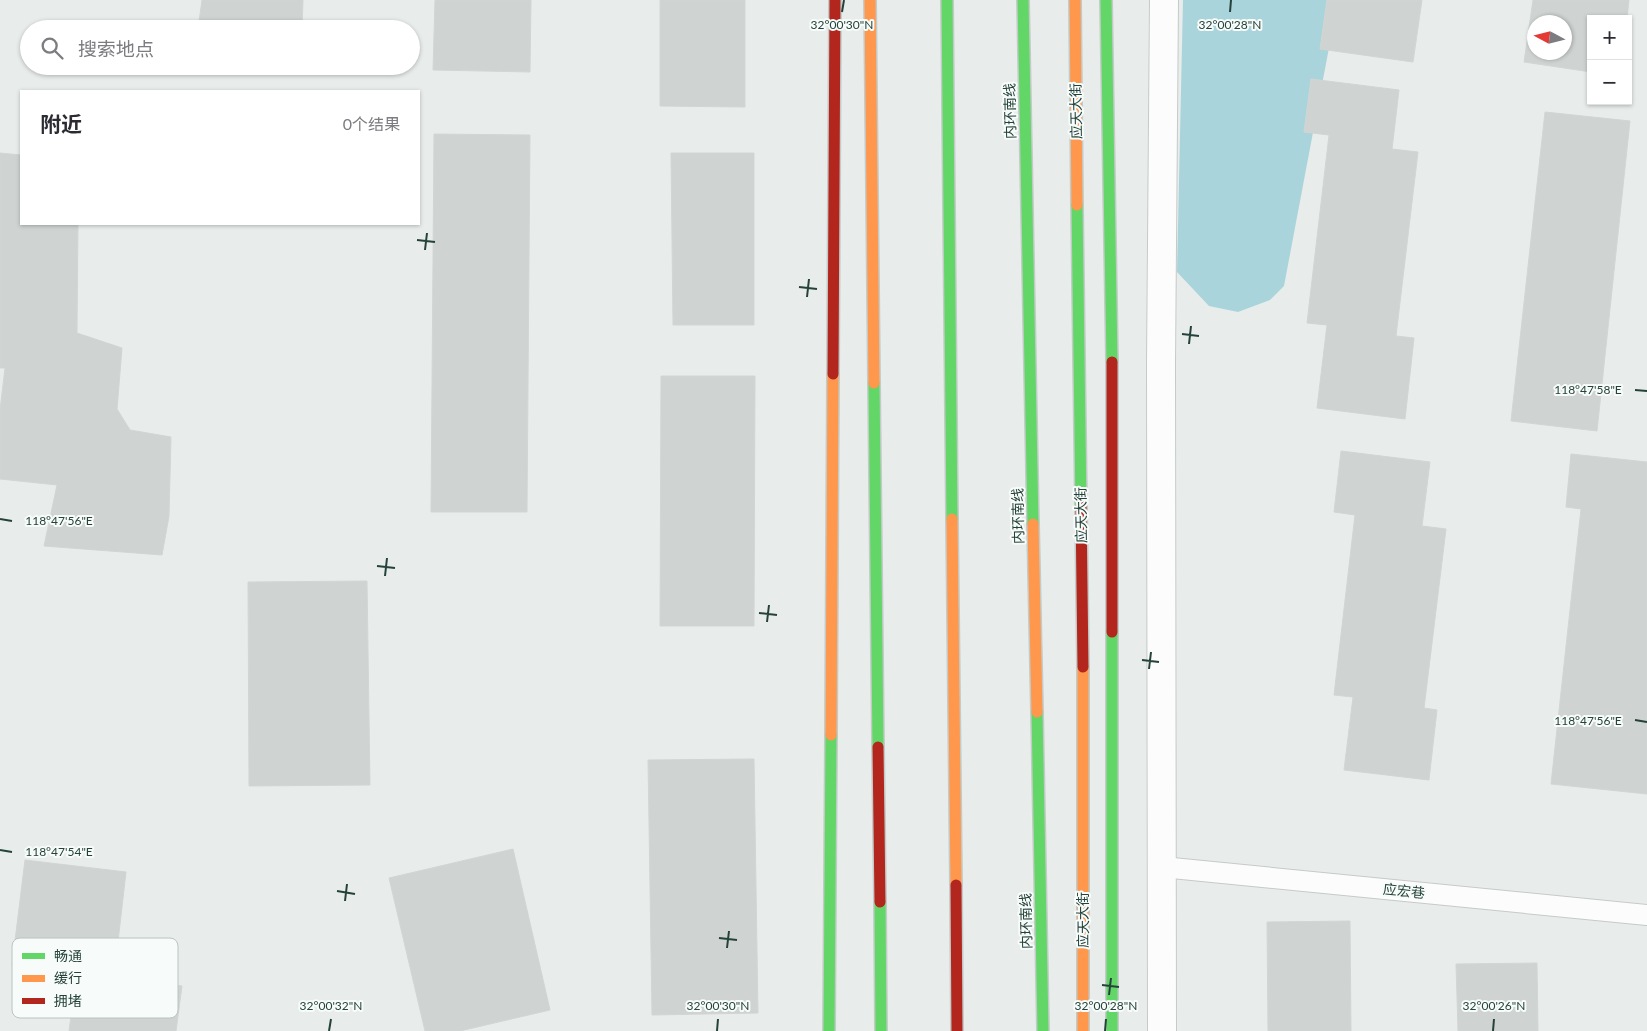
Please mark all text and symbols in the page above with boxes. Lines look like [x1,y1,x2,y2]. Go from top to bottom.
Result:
north arrow [1527,15,1572,60]
map controls [1587,15,1632,105]
button: + [1587,15,1632,60]
text: 32°00'30"N [811,17,873,32]
text: 32°00'28"N [1199,17,1261,32]
search box [20,20,420,75]
icon: search [38,34,66,62]
text: 搜索地点 [78,37,154,60]
button: − [1587,60,1632,105]
street label: 内环南线 [1001,83,1018,139]
street label: 应天大街 [1067,83,1084,139]
text: 附近 [40,111,82,136]
text: 0个结果 [343,114,400,133]
text: 118°47'58"E [1554,382,1622,397]
street label: 应天大街 [1072,487,1089,543]
street label: 内环南线 [1009,488,1026,544]
text: 118°47'56"E [25,513,93,528]
text: 118°47'56"E [1554,713,1622,728]
text: 118°47'54"E [25,844,93,859]
street label: 应宏巷 [1382,880,1426,901]
street label: 应天大街 [1074,892,1091,948]
street label: 内环南线 [1017,893,1034,949]
legend [12,938,178,1018]
text: 畅通 [54,947,82,964]
text: 缓行 [54,969,82,986]
text: 拥堵 [54,992,82,1009]
text: 32°00'32"N [300,998,362,1013]
text: 32°00'30"N [687,998,749,1013]
text: 32°00'28"N [1075,998,1137,1013]
text: 32°00'26"N [1463,998,1525,1013]

